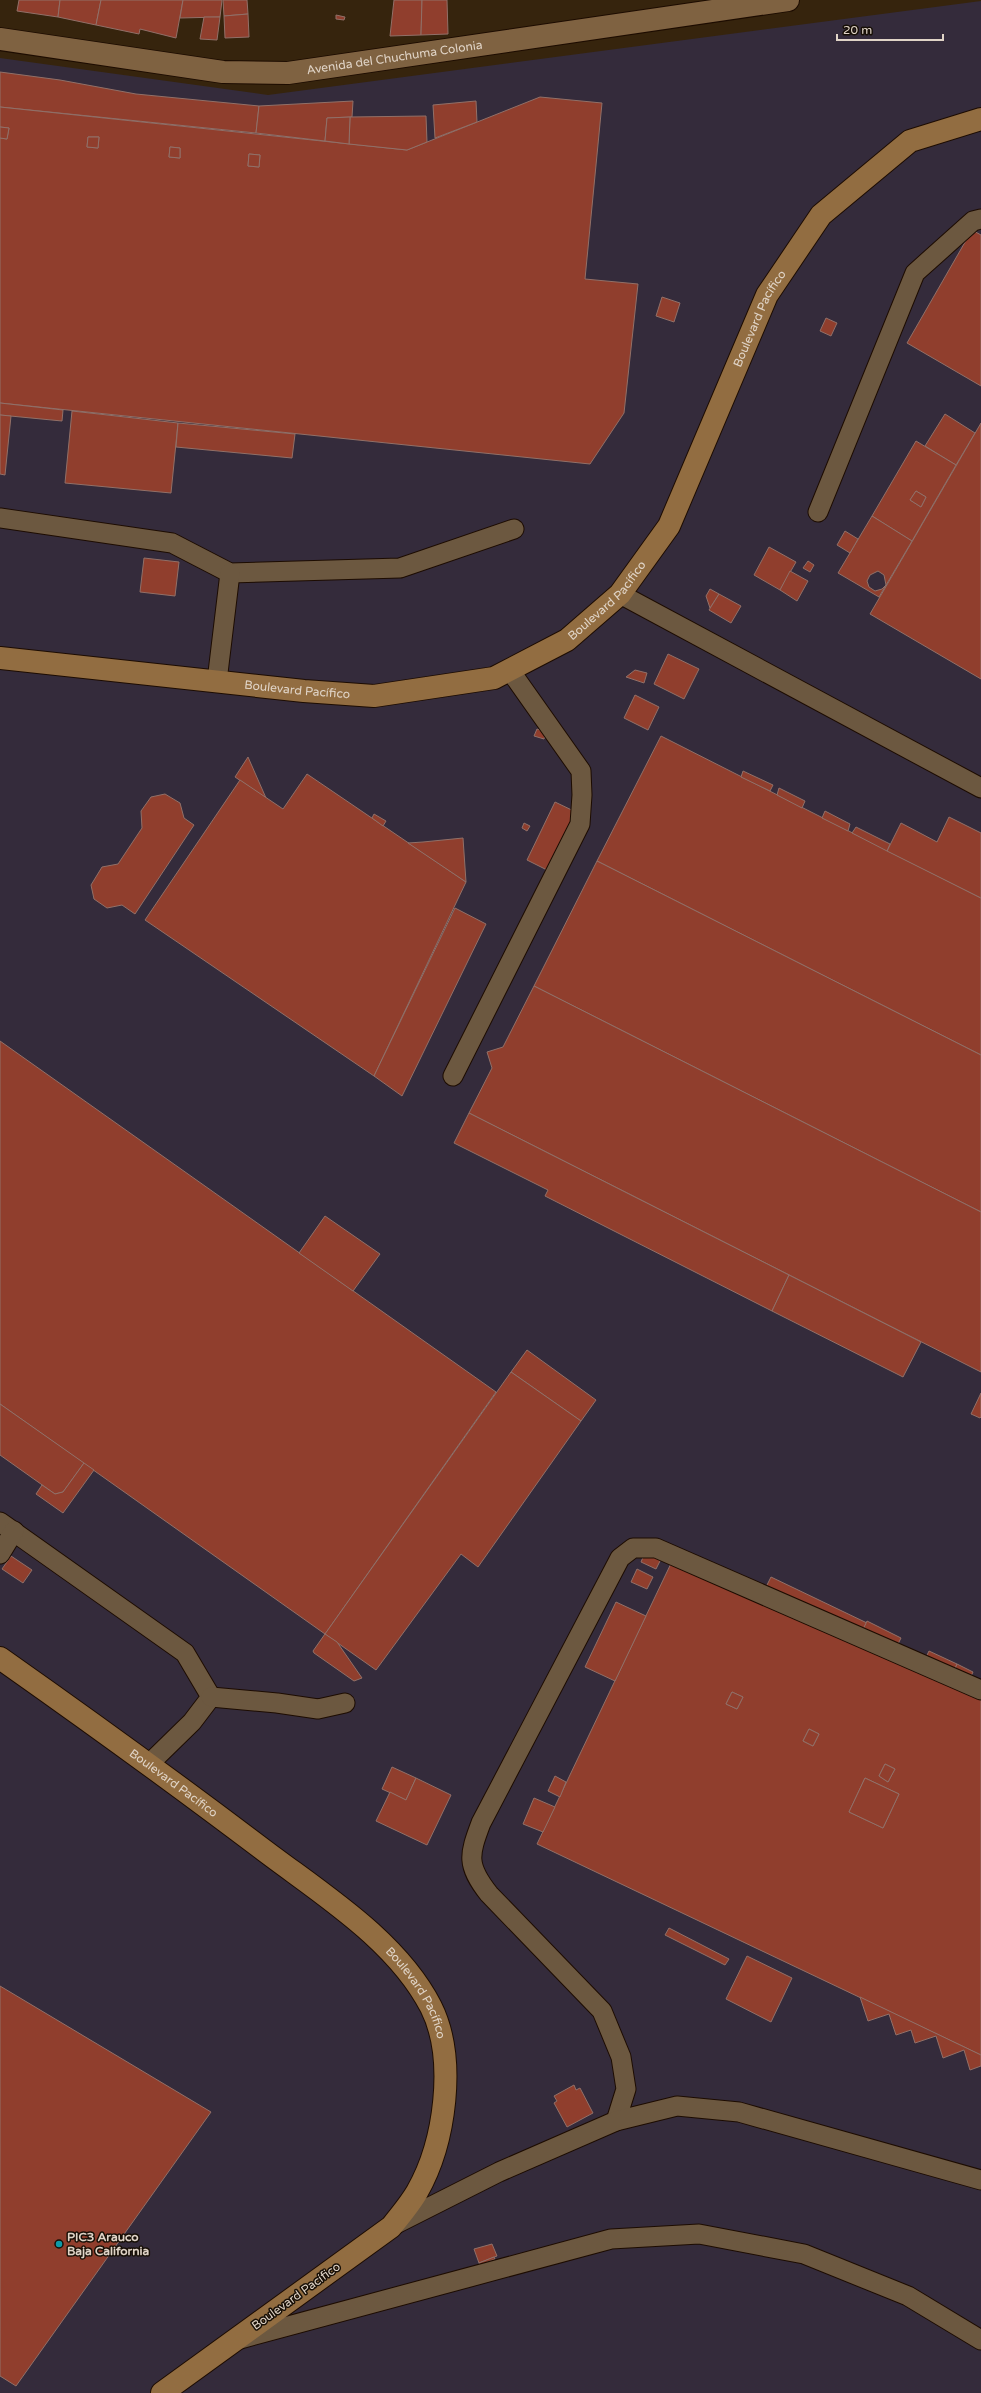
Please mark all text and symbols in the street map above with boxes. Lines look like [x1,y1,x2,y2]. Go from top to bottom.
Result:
scale bar [837,16,943,42]
text: 20 m [843,23,872,37]
street label: Avenida del Chuchuma Colonia [306,38,483,77]
street label: Boulevard Pacífico [730,267,789,369]
street label: Boulevard Pacífico [565,558,649,643]
street label: Boulevard Pacífico [244,678,351,701]
street label: Boulevard Pacífico [127,1746,220,1820]
street label: Boulevard Pacífico [383,1944,448,2040]
place label: PIC3 Arauco Baja California [67,2230,149,2259]
marker: PIC3 Arauco Baja California [54,2239,64,2249]
street label: Boulevard Pacífico [249,2259,343,2333]

